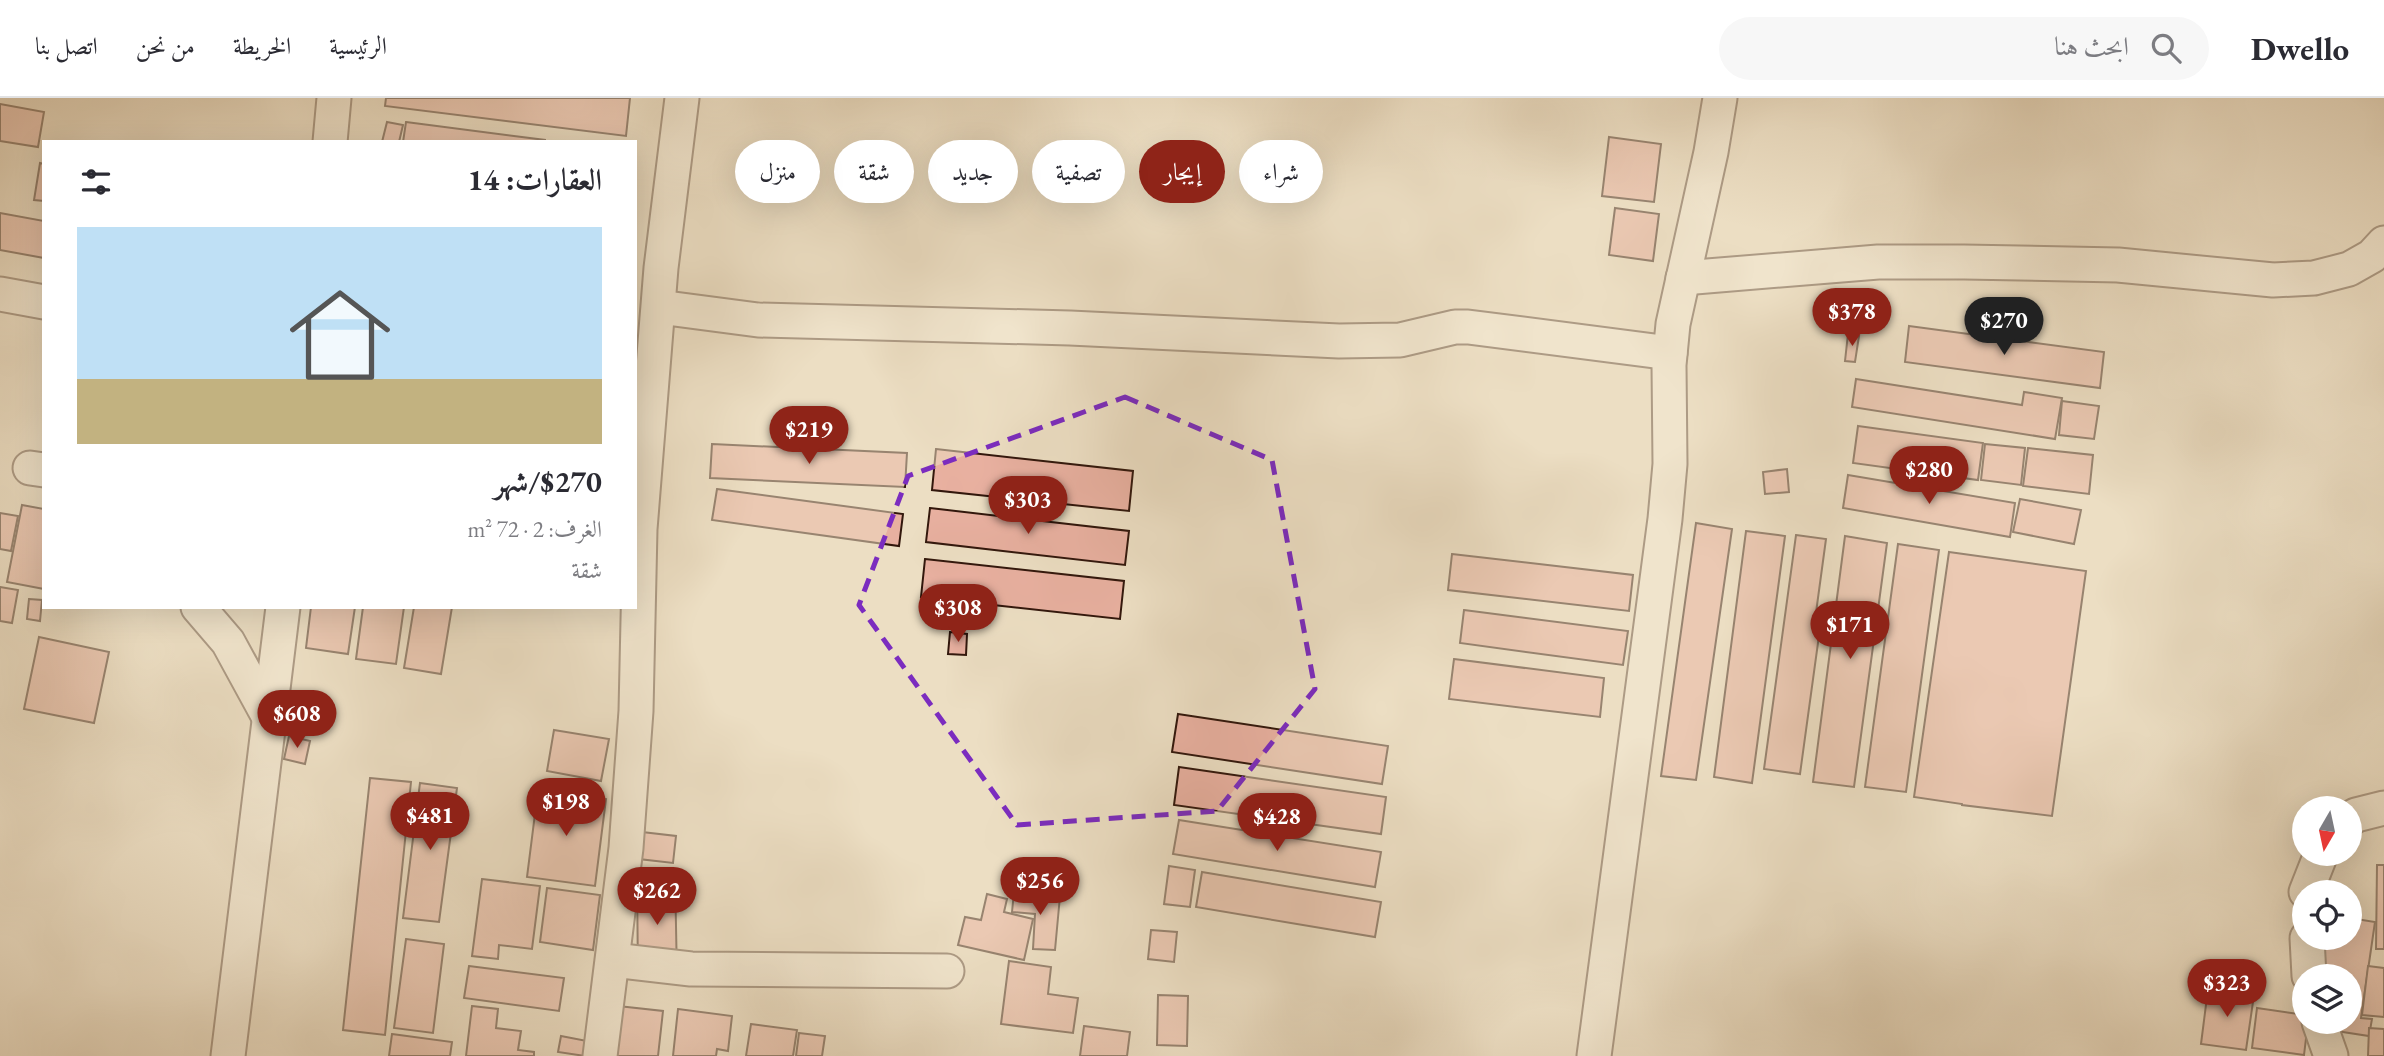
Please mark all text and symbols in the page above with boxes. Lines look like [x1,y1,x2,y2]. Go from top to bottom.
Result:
search box [1719,17,2209,80]
text: Dwello [2251,27,2349,70]
text: ابحث هنا [2054,29,2129,63]
icon: search [2147,29,2185,67]
text: اتصل بنا [35,30,98,61]
text: من نحن [136,30,195,61]
text: الخريطة [233,30,291,61]
text: الرئيسية [329,30,387,61]
chip: منزل [735,140,820,203]
chip: شقة [834,140,914,203]
chip: جديد [928,140,1018,203]
chip: تصفية [1032,140,1125,203]
chip: إيجار [1139,140,1225,203]
chip: شراء [1239,140,1323,203]
text: العقارات: 14 [467,160,602,199]
icon: filters [77,163,115,201]
icon: home [277,272,403,398]
pin: $378 [1811,288,1893,348]
text: $378 [1828,296,1876,326]
pin: $270 [1963,298,2045,357]
text: $270 [1980,305,2028,335]
pin: $219 [768,406,850,466]
text: $219 [785,414,833,444]
pin: $280 [1888,446,1970,506]
text: $280 [1905,454,1953,484]
text: $270/شهر [494,462,602,501]
pin: $303 [987,476,1069,536]
text: $303 [1004,484,1052,514]
text: الغرف: 2 · 72 m² [467,514,602,544]
text: شقة [572,555,602,585]
pin: $308 [917,584,999,644]
text: $308 [934,592,982,622]
pin: $171 [1809,602,1891,661]
text: $171 [1826,609,1874,639]
pin: $608 [256,690,338,750]
text: $608 [273,698,321,728]
pin: $198 [525,778,607,838]
text: $198 [542,786,590,816]
pin: $481 [389,792,471,852]
pin: $428 [1236,794,1318,853]
north arrow [2292,796,2362,866]
map controls [2292,796,2362,1034]
text: $481 [406,800,454,830]
text: $428 [1253,801,1301,831]
pin: $256 [999,858,1081,917]
text: $256 [1016,865,1064,895]
pin: $262 [616,868,698,927]
text: $262 [633,875,681,905]
button: locate [2292,880,2362,950]
pin: $323 [2186,960,2268,1019]
button: layers [2292,964,2362,1034]
text: $323 [2203,967,2251,997]

